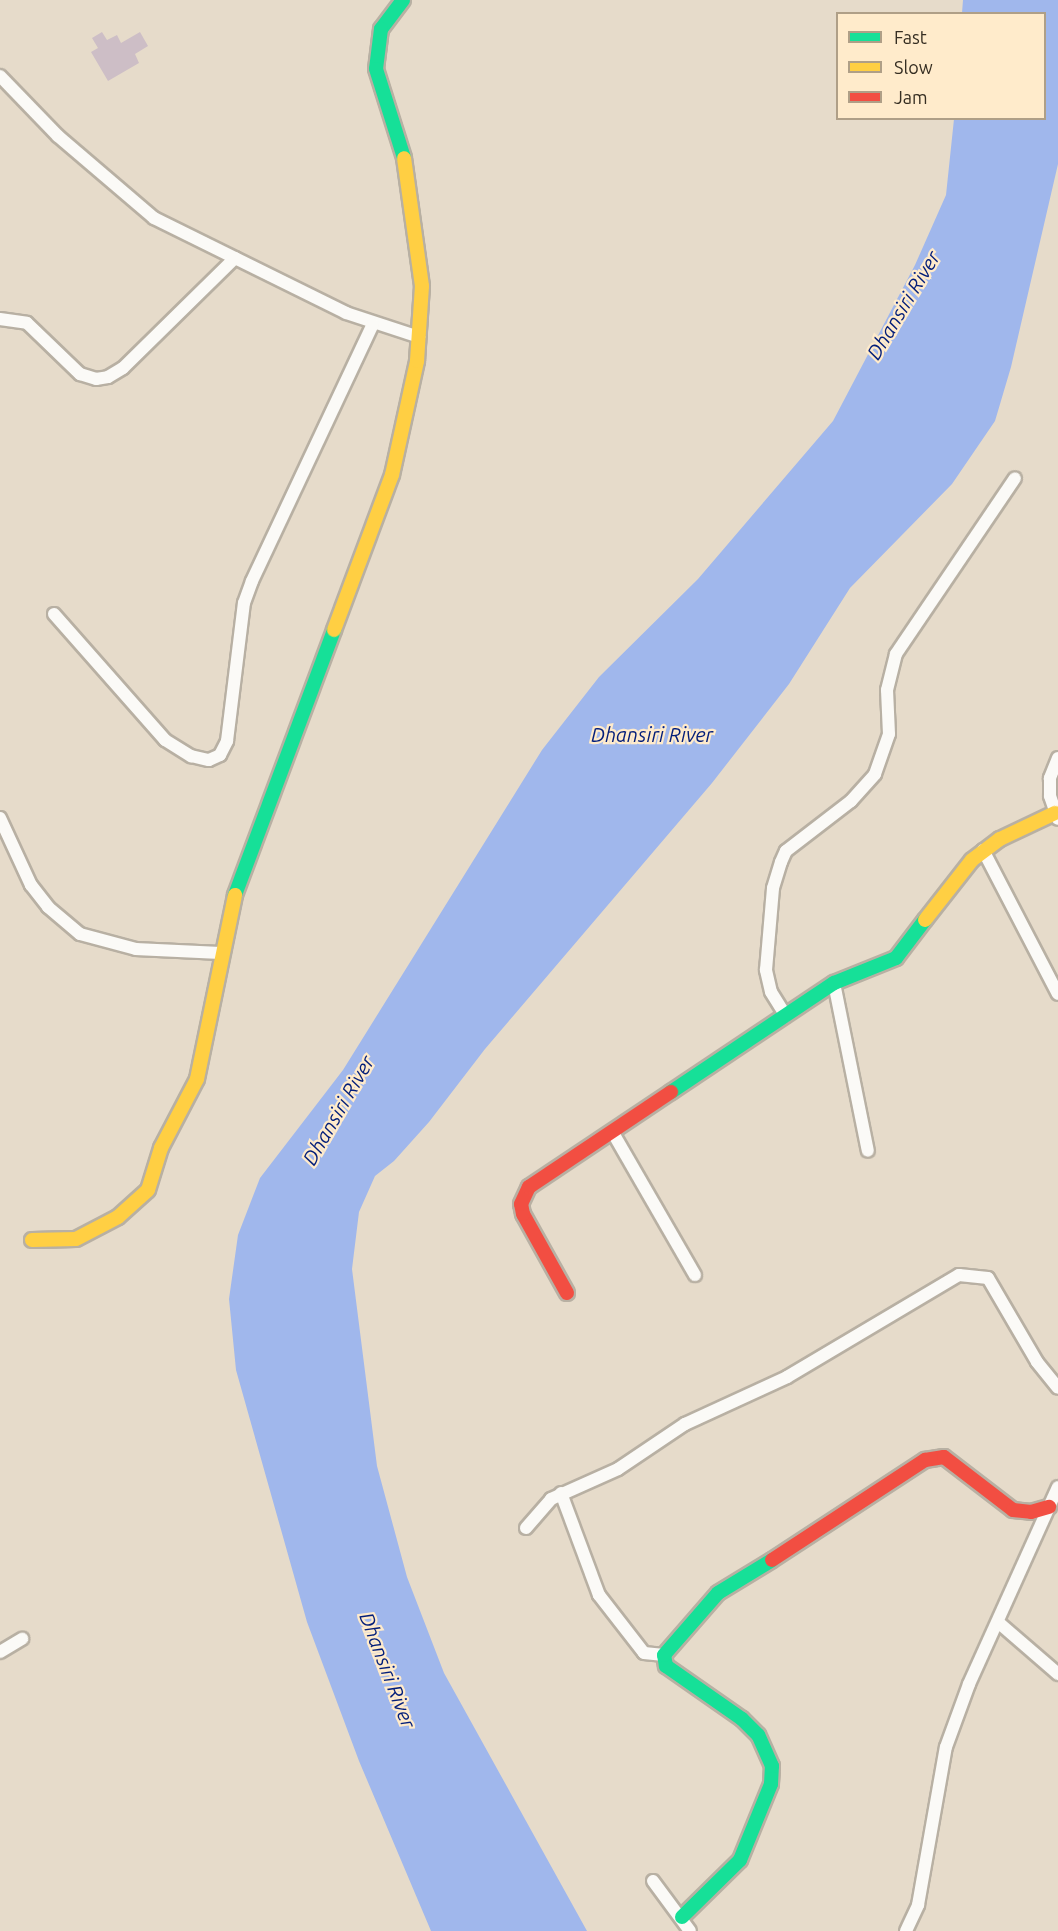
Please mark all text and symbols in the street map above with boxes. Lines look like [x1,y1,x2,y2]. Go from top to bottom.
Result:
legend [836,12,1046,120]
text: Fast [894,27,927,47]
text: Slow [894,57,933,77]
text: Jam [894,87,928,107]
water label: Dhansiri River [861,246,945,364]
water label: Dhansiri River [591,722,713,746]
water label: Dhansiri River [297,1051,379,1169]
water label: Dhansiri River [355,1609,421,1731]

